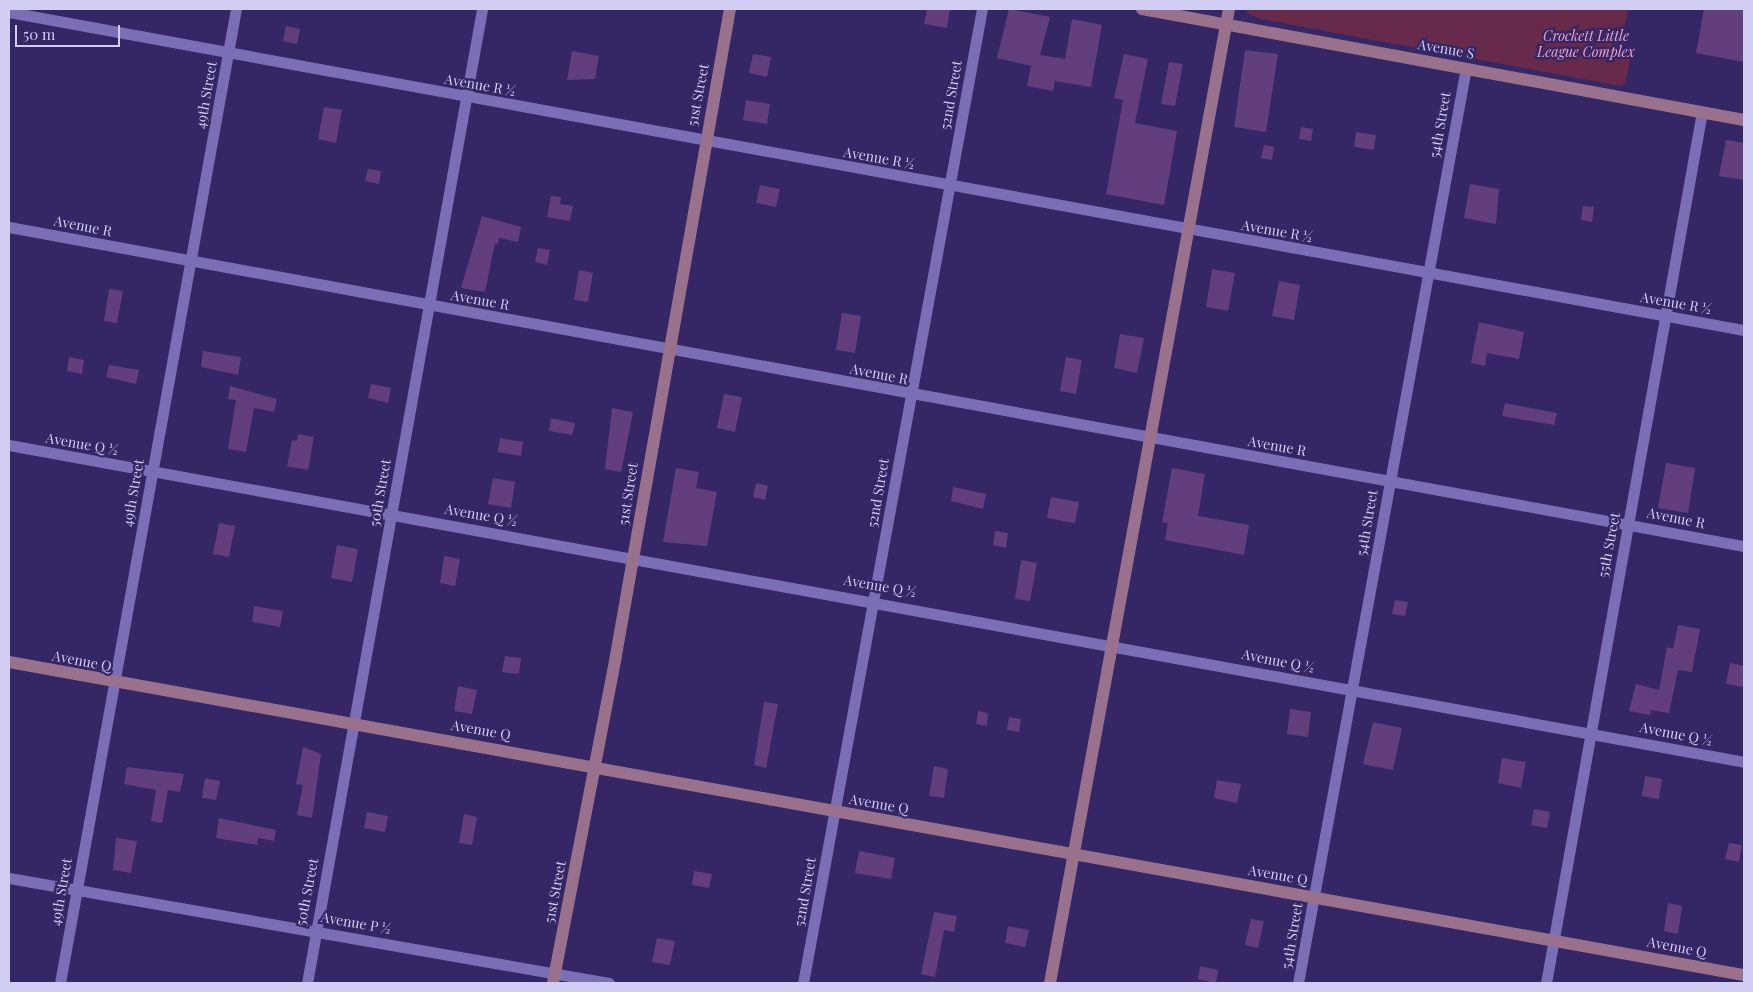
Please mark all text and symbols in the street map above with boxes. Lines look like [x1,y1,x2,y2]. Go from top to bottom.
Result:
scale bar [18,15,122,47]
text: 50 m [23,24,55,44]
park label: Crockett Little League Complex [1537,28,1635,60]
street label: Avenue S [1416,36,1476,62]
street label: 52nd Street [937,59,965,131]
street label: 49th Street [192,60,220,130]
street label: 51st Street [684,62,712,128]
street label: Avenue R ½ [443,70,517,100]
street label: 54th Street [1426,91,1454,159]
street label: Avenue R ½ [842,143,916,173]
street label: Avenue R [53,212,113,240]
street label: Avenue R ½ [1240,216,1314,246]
street label: Avenue R [450,287,510,313]
street label: Avenue R ½ [1639,288,1713,318]
street label: Avenue R [849,360,909,388]
street label: Avenue Q ½ [44,429,120,459]
street label: Avenue R [1247,433,1307,459]
street label: 52nd Street [864,457,892,529]
street label: 49th Street [119,458,147,528]
street label: 50th Street [366,458,394,528]
street label: 51st Street [615,461,641,527]
street label: 54th Street [1353,489,1381,557]
street label: Avenue Q ½ [443,500,519,530]
street label: Avenue R [1646,504,1706,532]
street label: 55th Street [1594,511,1624,579]
street label: Avenue Q ½ [842,571,918,601]
street label: Avenue Q ½ [1240,646,1316,676]
street label: Avenue Q [51,647,113,675]
street label: Avenue Q [450,717,512,743]
street label: Avenue Q ½ [1638,719,1714,749]
street label: Avenue Q [848,791,910,817]
street label: 52nd Street [791,856,819,928]
street label: 49th Street [47,857,75,927]
street label: 50th Street [292,857,322,927]
street label: 51st Street [541,859,569,925]
street label: Avenue Q [1247,862,1309,888]
street label: 54th Street [1278,902,1306,970]
street label: Avenue P ½ [320,909,392,937]
street label: Avenue Q [1646,933,1708,961]

